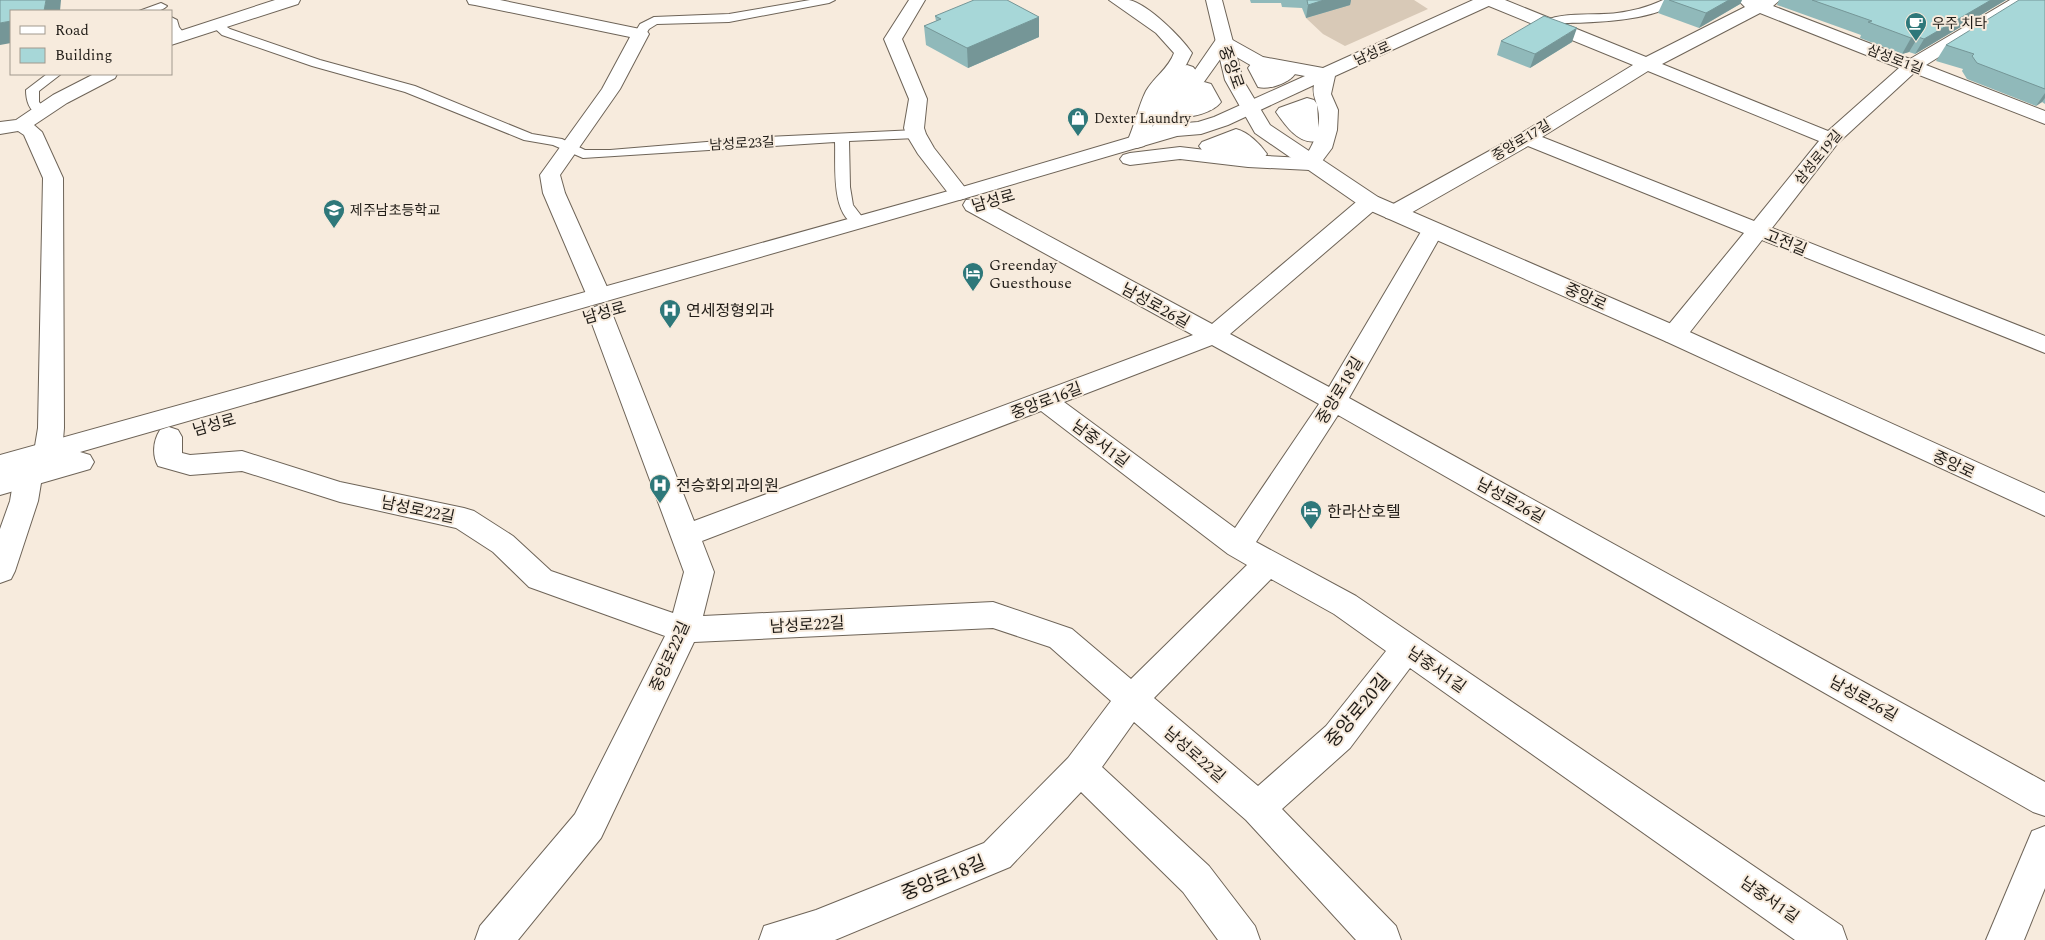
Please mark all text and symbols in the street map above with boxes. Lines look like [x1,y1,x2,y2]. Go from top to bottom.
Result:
legend [10,10,172,75]
cafe icon: 우주 치타 [1904,11,1928,42]
place label: 우주 치타 [1932,13,1987,34]
text: Road [55,19,89,42]
street label: 남성로 [1350,36,1394,71]
street label: 삼성로1길 [1864,39,1926,80]
street label: 중앙로 [1212,42,1250,92]
text: Building [55,44,112,67]
shop icon: Dexter Laundry [1066,106,1090,137]
place label: Dexter Laundry [1094,108,1192,129]
street label: 중앙로17길 [1488,115,1555,166]
street label: 삼성로19길 [1789,125,1847,189]
street label: 남성로23길 [709,131,775,156]
street label: 남성로 [969,183,1018,219]
school or university icon: 제주남초등학교 [322,198,346,229]
place label: 제주남초등학교 [350,200,440,221]
street label: 고전길 [1761,224,1811,262]
place label: Greenday Guesthouse [989,253,1072,295]
hotel icon: Greenday Guesthouse [961,261,985,292]
street label: 남성로26길 [1117,277,1194,335]
street label: 중앙로 [1561,277,1611,317]
street label: 남성로 [580,295,629,331]
hospital icon: 연세정형외과 [658,298,682,329]
place label: 연세정형외과 [686,299,775,323]
street label: 중앙로18길 [1310,352,1369,429]
street label: 중앙로16길 [1007,376,1086,426]
street label: 남성로 [190,407,239,443]
street label: 남중서1길 [1066,414,1134,474]
street label: 중앙로 [1928,445,1979,485]
street label: 남성로26길 [1472,472,1549,530]
hospital icon: 전승화외과의원 [648,473,672,504]
place label: 전승화외과의원 [676,474,779,498]
street label: 남성로22길 [379,490,457,530]
hotel icon: 한라산호텔 [1299,499,1323,530]
place label: 한라산호텔 [1327,500,1401,524]
street label: 남성로22길 [769,611,845,639]
street label: 중앙로22길 [644,617,696,695]
street label: 남중서1길 [1402,641,1471,699]
street label: 중앙로20길 [1318,668,1398,754]
street label: 남성로26길 [1825,670,1902,728]
street label: 남성로22길 [1158,721,1230,788]
street label: 중앙로18길 [897,848,990,908]
street label: 남중서1길 [1735,871,1804,929]

